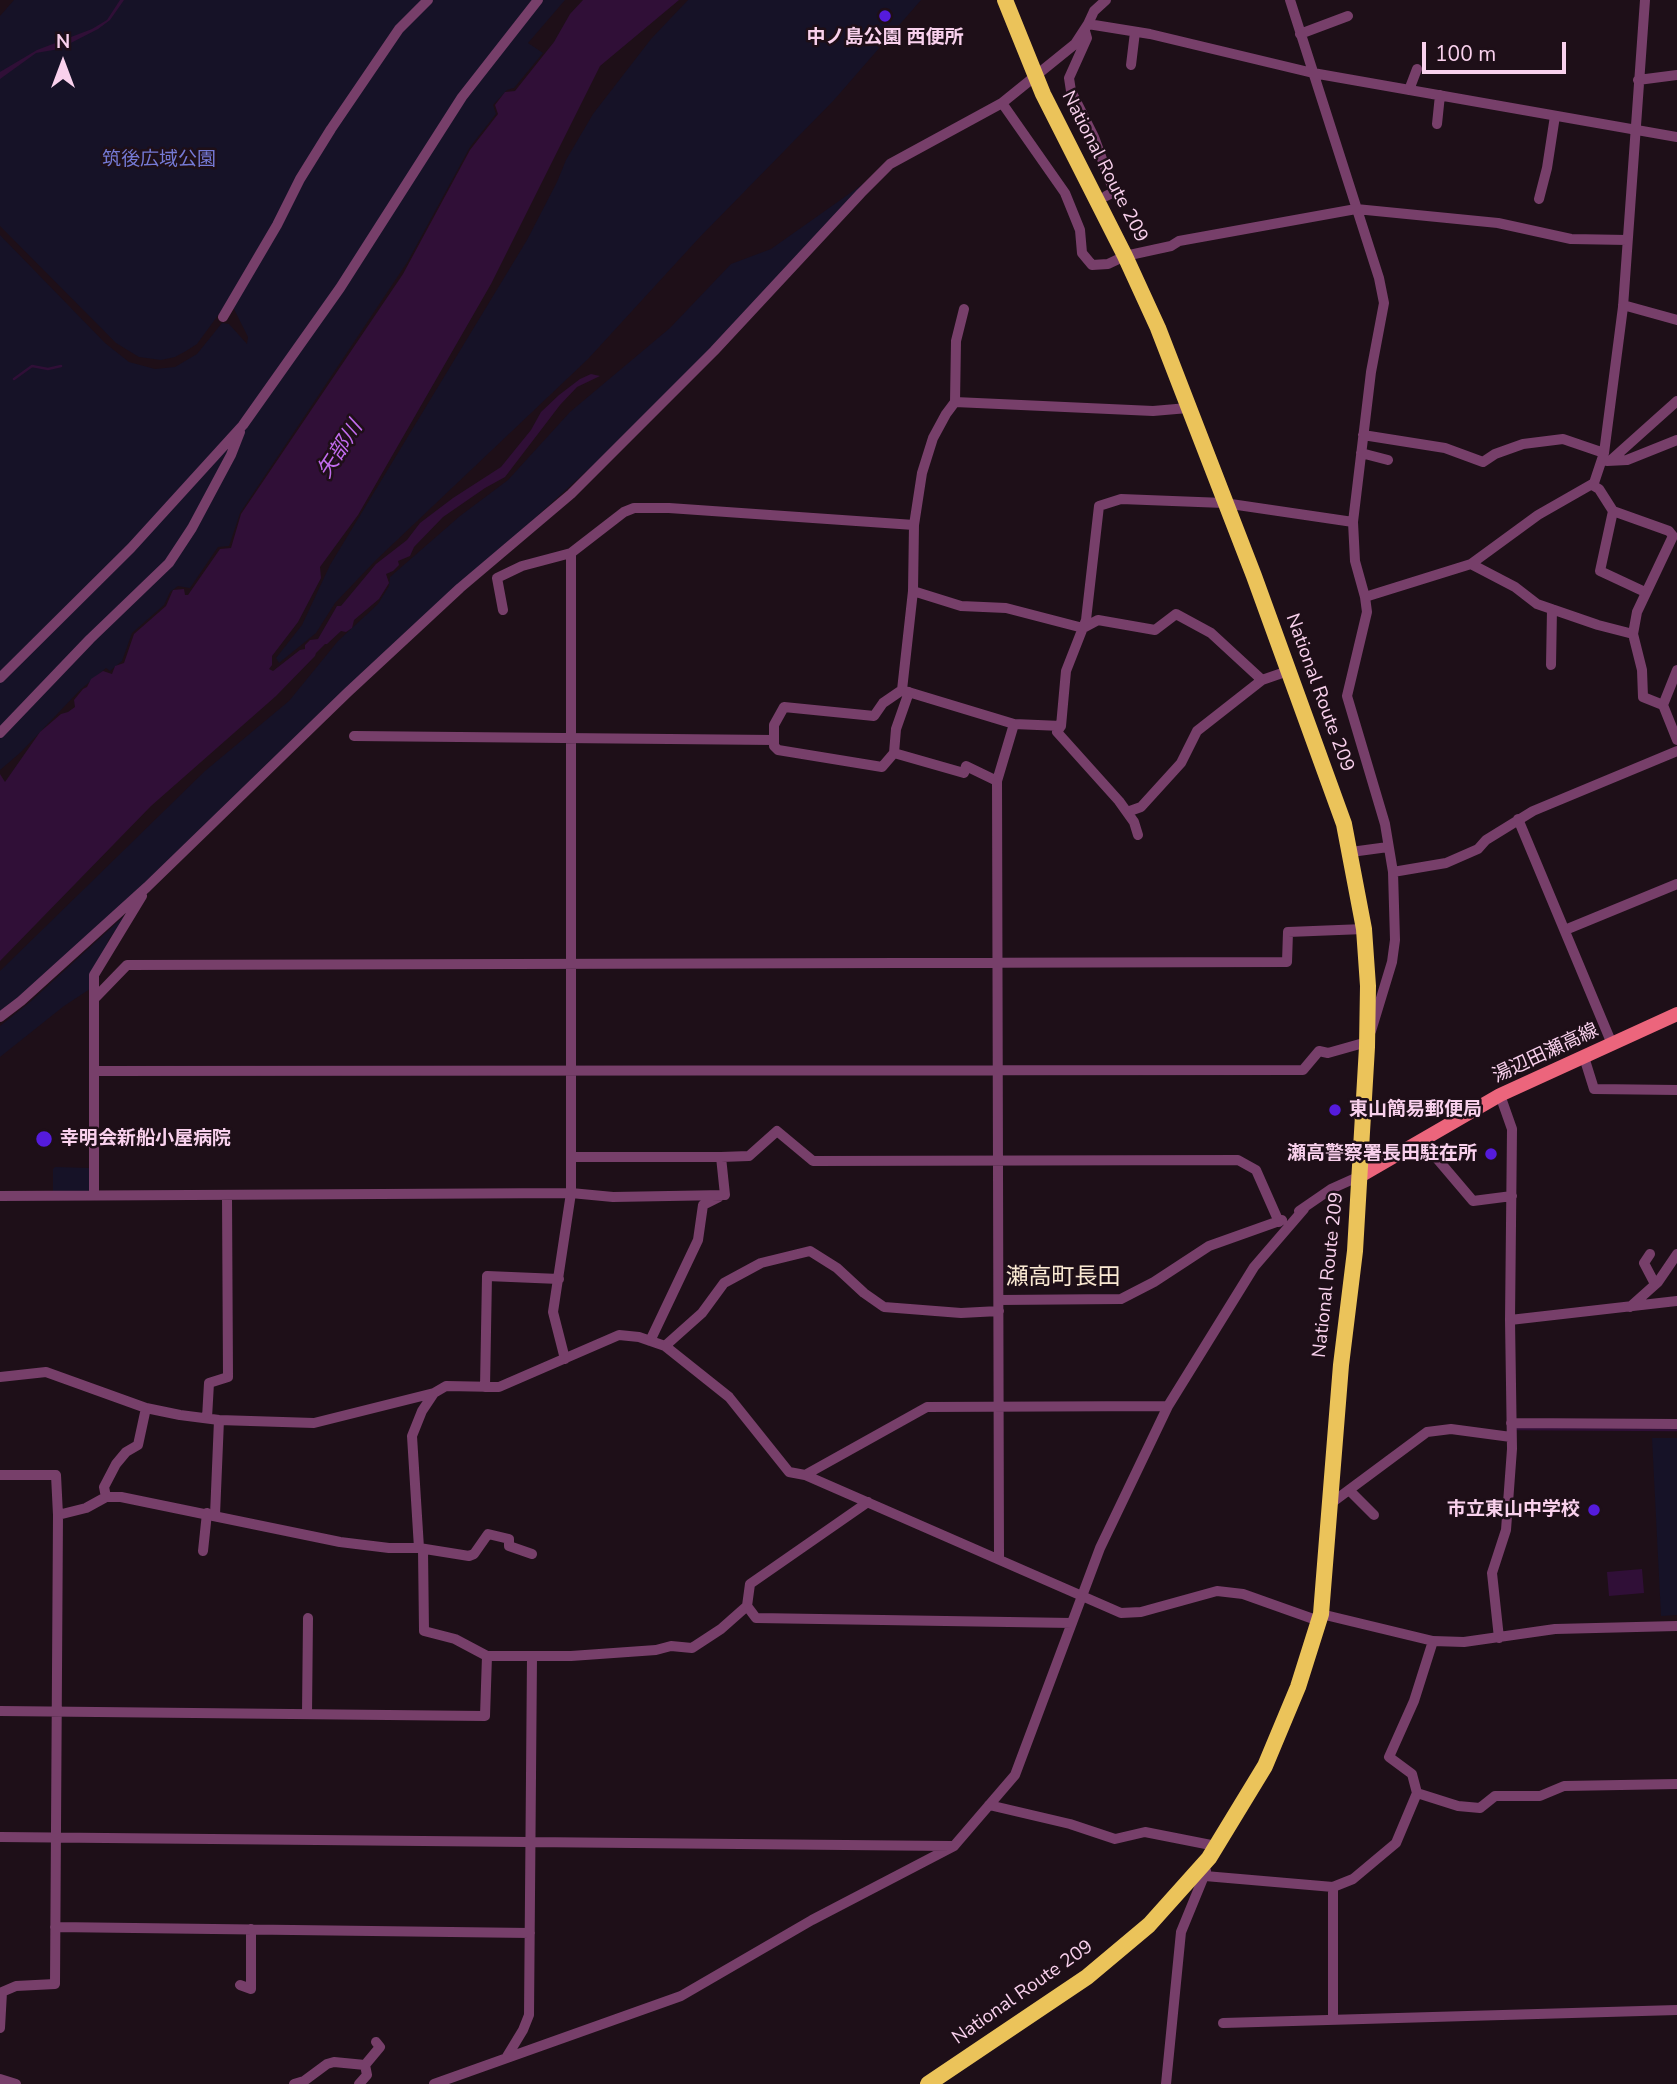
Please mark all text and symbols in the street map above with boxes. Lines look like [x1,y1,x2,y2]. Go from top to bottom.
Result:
marker: 中ノ島公園 西便所 [877,8,893,24]
place label: 中ノ島公園 西便所 [806,27,964,49]
north arrow [28,28,98,98]
scale bar [1425,28,1568,72]
text: N [56,29,70,55]
text: 100 m [1435,40,1496,68]
street label: National Route 209 [1056,88,1152,246]
park label: 筑後広域公園 [102,149,216,171]
water label: 矢部川 [313,417,369,483]
street label: National Route 209 [1280,611,1358,775]
street label: 湯辺田瀬高線 [1490,1020,1602,1088]
place label: 東山簡易郵便局 [1349,1099,1482,1121]
marker: 東山簡易郵便局 [1327,1102,1343,1118]
place label: 幸明会新船小屋病院 [60,1128,231,1150]
marker: 幸明会新船小屋病院 [34,1129,54,1149]
place label: 瀬高警察署長田駐在所 [1287,1143,1477,1165]
marker: 瀬高警察署長田駐在所 [1483,1146,1499,1162]
street label: National Route 209 [1309,1191,1349,1359]
district label: 瀬高町長田 [1006,1264,1120,1292]
place label: 市立東山中学校 [1447,1499,1580,1521]
marker: 市立東山中学校 [1586,1502,1602,1518]
street label: National Route 209 [948,1936,1098,2050]

